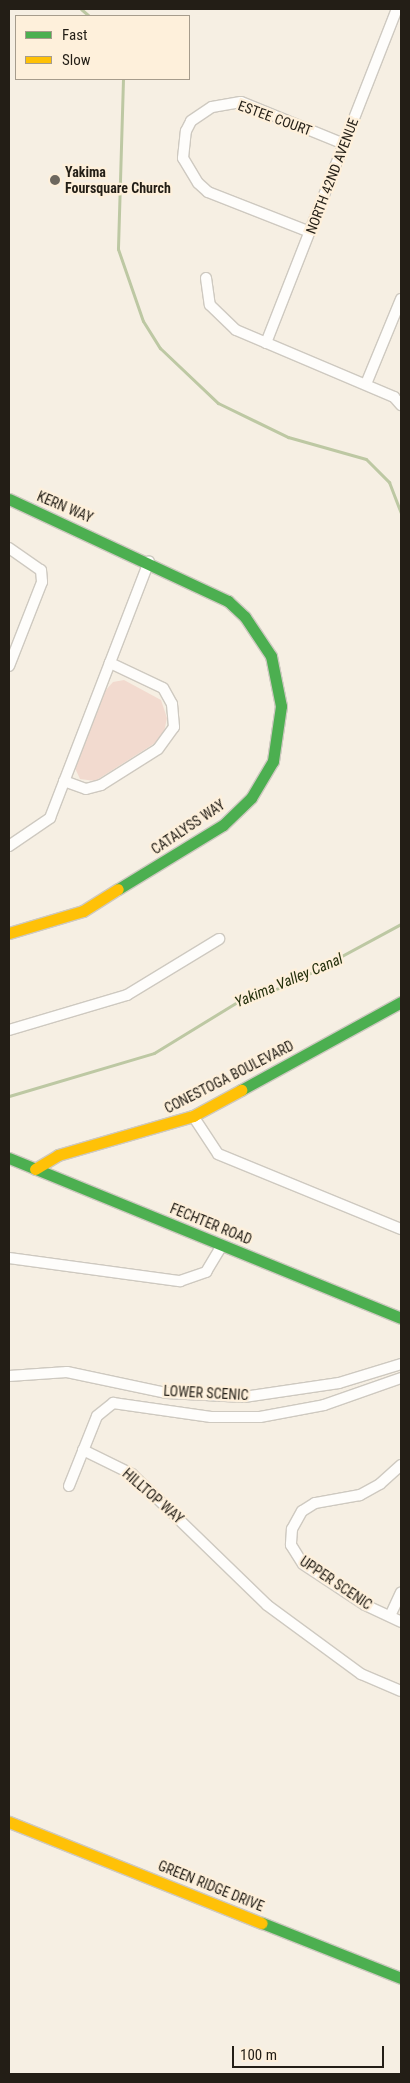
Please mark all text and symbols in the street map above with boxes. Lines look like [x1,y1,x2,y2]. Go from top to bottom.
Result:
legend [15,15,190,80]
text: Fast [62,26,87,44]
text: Slow [62,51,91,69]
street label: ESTEE COURT [236,97,314,139]
street label: NORTH 42ND AVENUE [302,116,362,236]
place label: Yakima Foursquare Church [65,164,171,196]
marker: Yakima Foursquare Church [49,174,61,186]
street label: KERN WAY [35,488,95,526]
street label: CATALYSS WAY [148,796,228,858]
water label: Yakima Valley Canal [232,950,346,1012]
street label: CONESTOGA BOULEVARD [162,1037,296,1117]
street label: FECHTER ROAD [168,1200,254,1248]
street label: LOWER SCENIC [163,1382,249,1404]
street label: HILLTOP WAY [119,1465,187,1527]
street label: UPPER SCENIC [297,1553,375,1613]
street label: GREEN RIDGE DRIVE [156,1857,266,1915]
scale bar [235,2036,388,2068]
text: 100 m [240,2046,277,2064]

